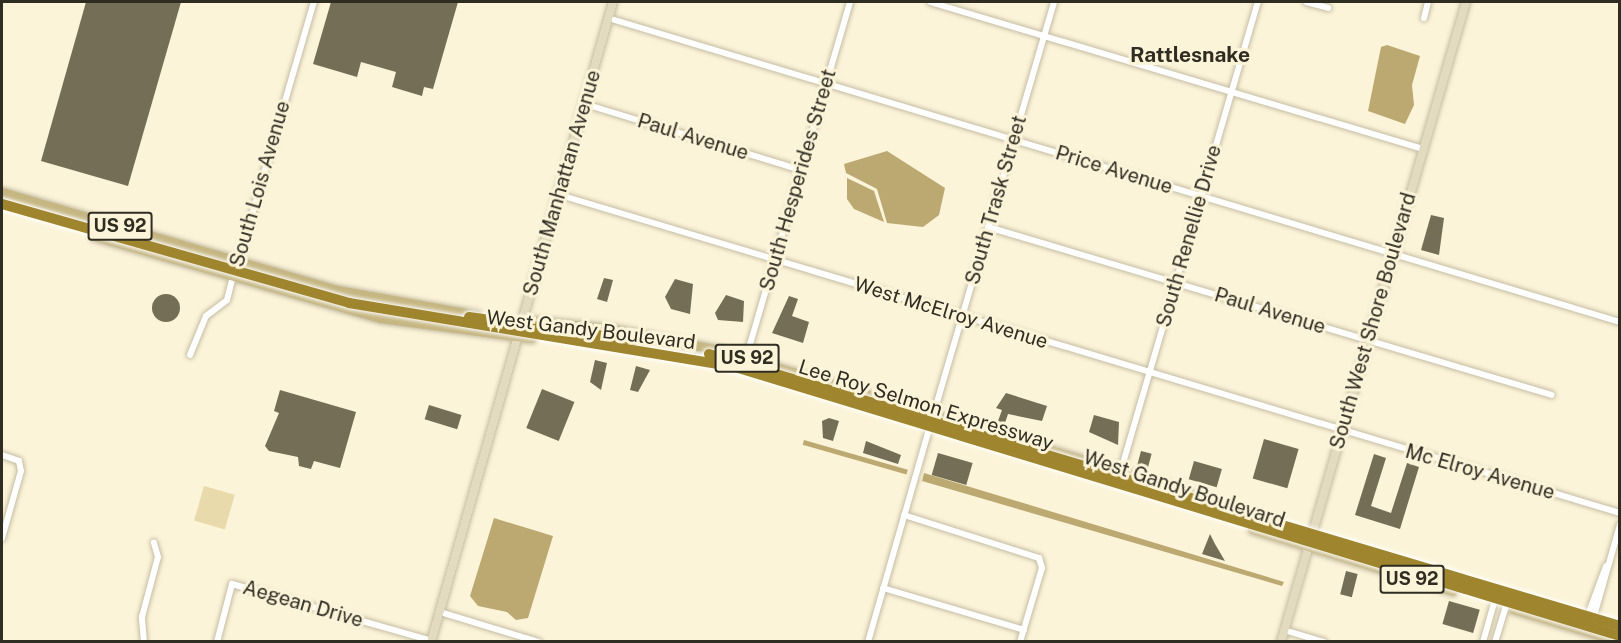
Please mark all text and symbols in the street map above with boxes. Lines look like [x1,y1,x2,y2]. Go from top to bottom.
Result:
district label: Rattlesnake [1130,42,1250,68]
street label: South Hesperides Street [755,66,841,294]
street label: South Manhattan Avenue [518,67,606,299]
street label: South Lois Avenue [225,98,295,270]
street label: Paul Avenue [635,109,751,165]
street label: South Trask Street [960,113,1032,287]
street label: Price Avenue [1053,141,1175,199]
street label: South Renellie Drive [1151,142,1227,330]
street label: South West Shore Boulevard [1325,190,1421,452]
road number: US 92 [87,211,153,241]
street label: West McElroy Avenue [851,272,1051,354]
street label: Paul Avenue [1212,283,1328,339]
street label: West Gandy Boulevard [485,305,697,355]
road number: US 92 [714,343,780,373]
street label: Lee Roy Selmon Expressway [795,355,1057,455]
street label: Mc Elroy Avenue [1402,439,1558,505]
street label: West Gandy Boulevard [1080,445,1288,533]
road number: US 92 [1379,564,1445,594]
street label: Aegean Drive [240,575,366,633]

